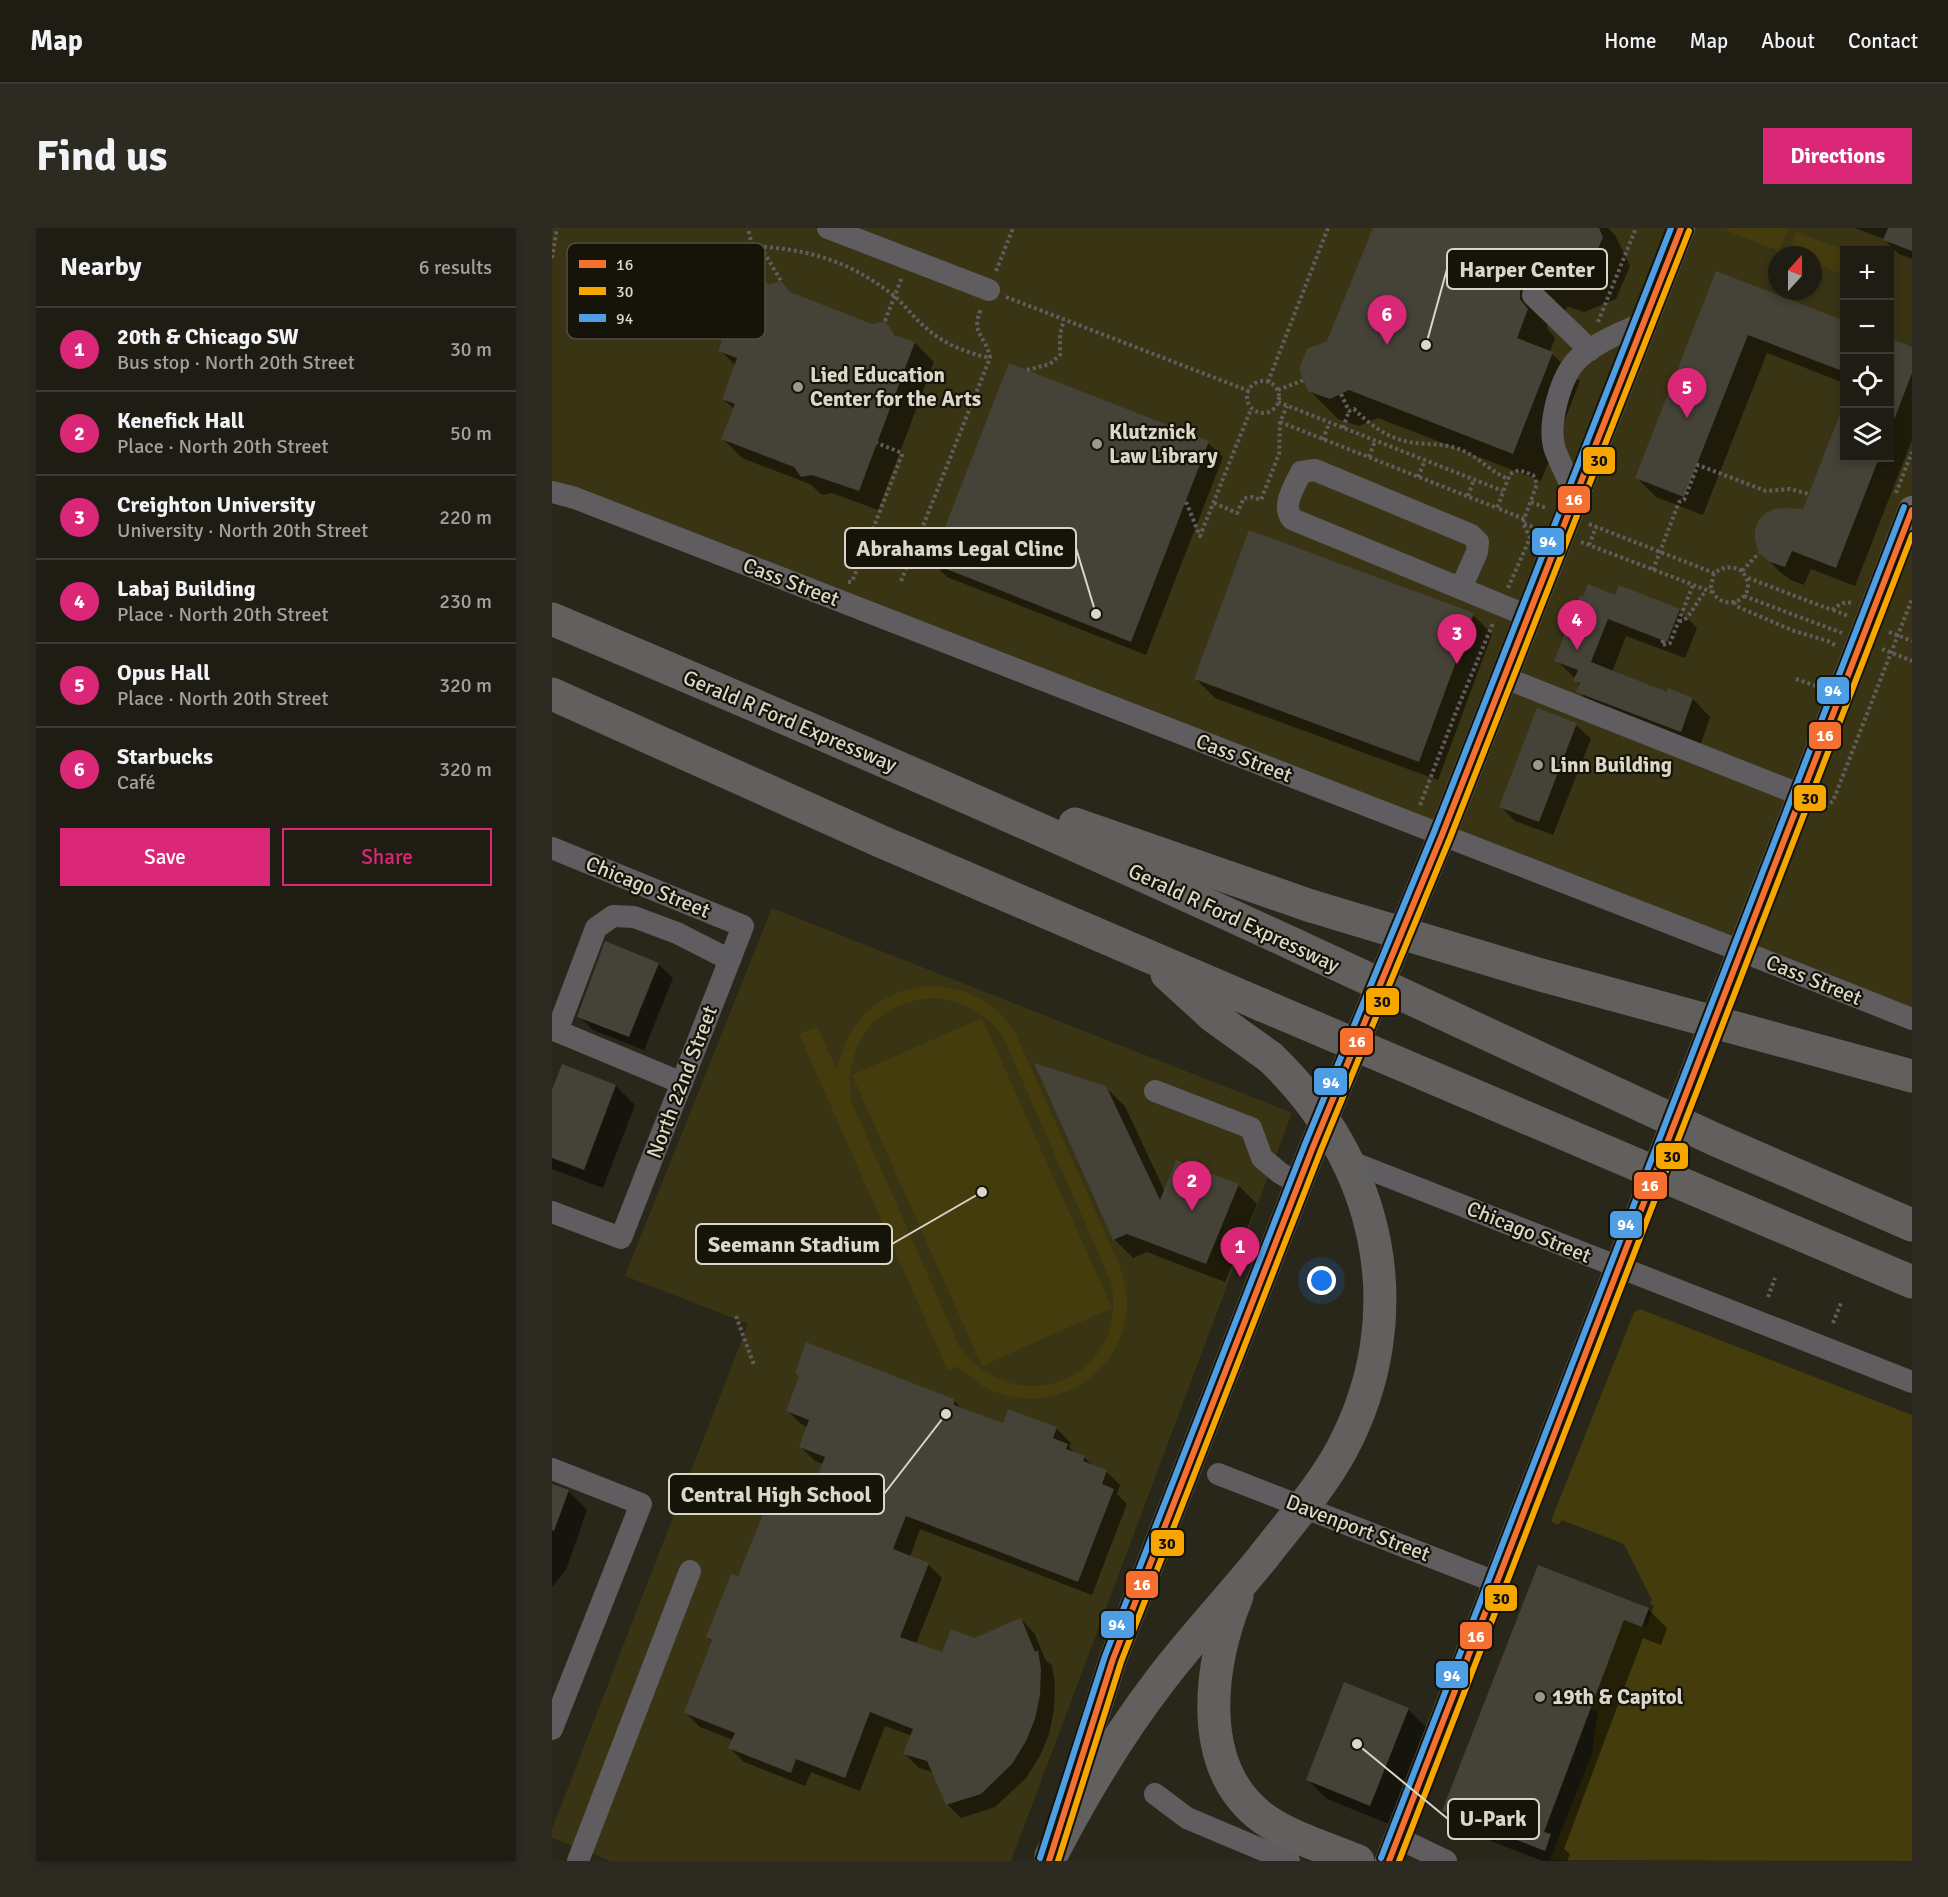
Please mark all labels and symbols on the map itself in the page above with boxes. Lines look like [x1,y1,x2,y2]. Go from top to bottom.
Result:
legend [567,243,765,339]
north arrow [1768,246,1822,300]
callout: Harper Center [1447,249,1607,289]
text: 16 [616,255,633,275]
text: Harper Center [1459,256,1595,283]
text: 30 [616,282,633,302]
pin: 6 [1368,296,1406,345]
text: 94 [616,309,634,329]
place label: Lied Education Center for the Arts [810,362,981,412]
pin: 5 [1668,368,1706,418]
marker: Lied Education Center for the Arts [791,380,805,394]
place label: Klutznick Law Library [1109,419,1218,469]
marker: Klutznick Law Library [1090,437,1104,451]
line badge: 30 [1582,446,1616,475]
text: 30 [1590,451,1608,471]
line badge: 16 [1557,485,1591,514]
text: 16 [1565,490,1583,510]
line badge: 94 [1531,527,1565,556]
callout: Abrahams Legal Clinc [845,528,1076,568]
text: 94 [1539,532,1557,552]
text: Abrahams Legal Clinc [856,535,1064,562]
street label: Cass Street [739,552,843,612]
pin: 4 [1558,600,1596,650]
pin: 3 [1438,614,1476,664]
street label: Gerald R Ford Expressway [679,664,901,778]
line badge: 94 [1816,676,1850,705]
text: 94 [1824,681,1842,701]
line badge: 16 [1808,721,1842,750]
text: 16 [1816,726,1834,746]
street label: Cass Street [1192,728,1296,788]
place label: Linn Building [1550,752,1672,778]
marker: Linn Building [1531,758,1545,772]
line badge: 30 [1793,784,1827,812]
text: 30 [1801,789,1819,809]
street label: Chicago Street [582,850,714,924]
street label: Gerald R Ford Expressway [1124,858,1344,978]
street label: Cass Street [1762,949,1866,1011]
line badge: 30 [1365,987,1400,1016]
text: 30 [1373,992,1391,1012]
street label: North 22nd Street [641,1002,723,1162]
line badge: 16 [1339,1027,1374,1056]
text: 16 [1348,1032,1366,1052]
line badge: 94 [1313,1067,1348,1096]
text: 94 [1322,1073,1340,1093]
line badge: 30 [1655,1142,1689,1170]
text: 30 [1663,1147,1681,1167]
pin: 2 [1172,1162,1212,1211]
line badge: 16 [1633,1171,1668,1200]
text: 16 [1641,1176,1659,1196]
street label: Chicago Street [1463,1195,1595,1269]
line badge: 94 [1609,1210,1643,1239]
text: 94 [1617,1215,1635,1235]
callout: Seemann Stadium [696,1224,892,1264]
pin: 1 [1220,1228,1260,1277]
text: Seemann Stadium [708,1231,880,1258]
your location [1307,1266,1336,1295]
callout: Central High School [669,1474,884,1514]
text: Central High School [681,1481,871,1508]
street label: Davenport Street [1282,1489,1434,1567]
line badge: 30 [1150,1529,1185,1557]
text: 30 [1158,1534,1176,1554]
line badge: 16 [1125,1570,1159,1599]
text: 16 [1133,1575,1151,1595]
line badge: 30 [1484,1584,1518,1612]
text: 30 [1492,1589,1510,1609]
line badge: 94 [1100,1610,1135,1639]
text: 94 [1108,1615,1126,1635]
line badge: 16 [1459,1621,1493,1650]
text: 16 [1467,1627,1485,1647]
line badge: 94 [1435,1660,1469,1689]
text: 94 [1443,1666,1461,1686]
place label: 19th & Capitol [1552,1684,1684,1710]
marker: 19th & Capitol [1533,1690,1547,1704]
callout: U-Park [1448,1799,1539,1839]
text: U-Park [1459,1805,1527,1832]

